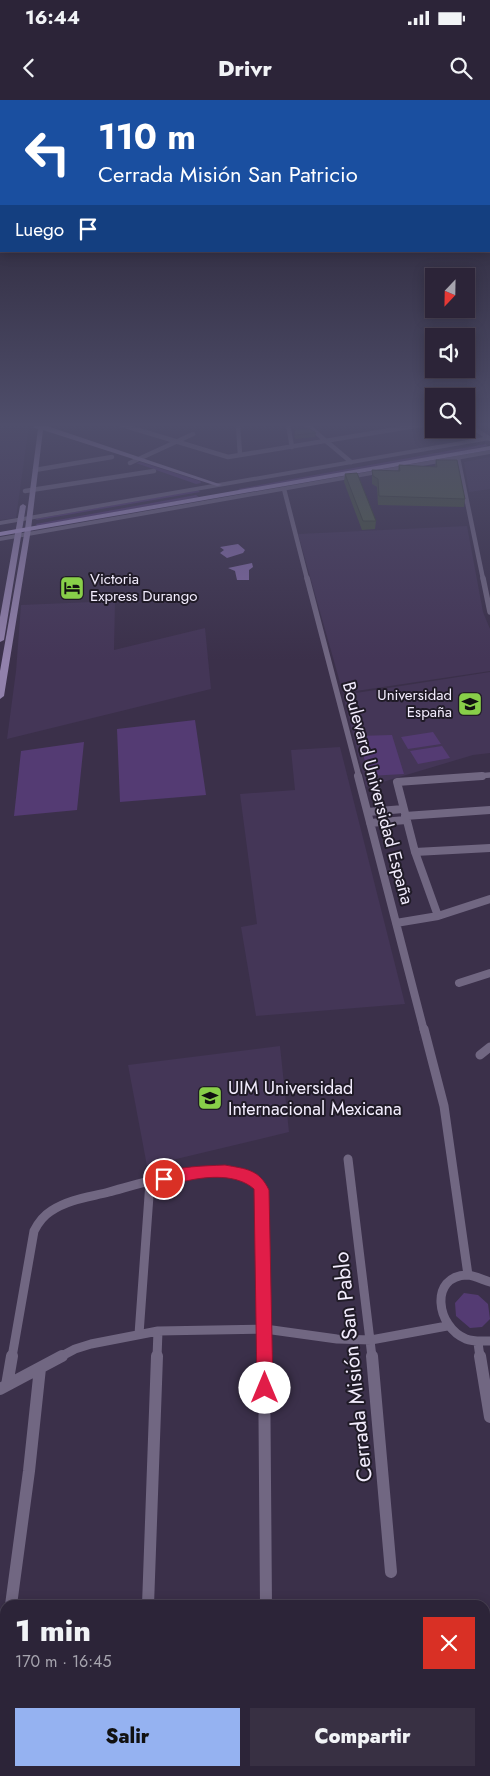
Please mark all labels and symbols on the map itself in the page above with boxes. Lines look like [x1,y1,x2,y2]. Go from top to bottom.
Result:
north arrow [425,268,475,318]
place label: Victoria Express Durango [90,568,197,607]
hotel icon: Victoria Express Durango [59,575,85,601]
street label: Boulevard Universidad España [336,679,420,907]
place label: Universidad España [377,684,452,723]
school or university icon: Universidad España [457,691,483,717]
place label: UIM Universidad Internacional Mexicana [228,1075,402,1122]
school or university icon: UIM Universidad Internacional Mexicana [197,1085,223,1111]
pin [143,1158,185,1200]
street label: Cerrada Misión San Pablo [326,1250,380,1484]
position arrow [238,1361,290,1413]

